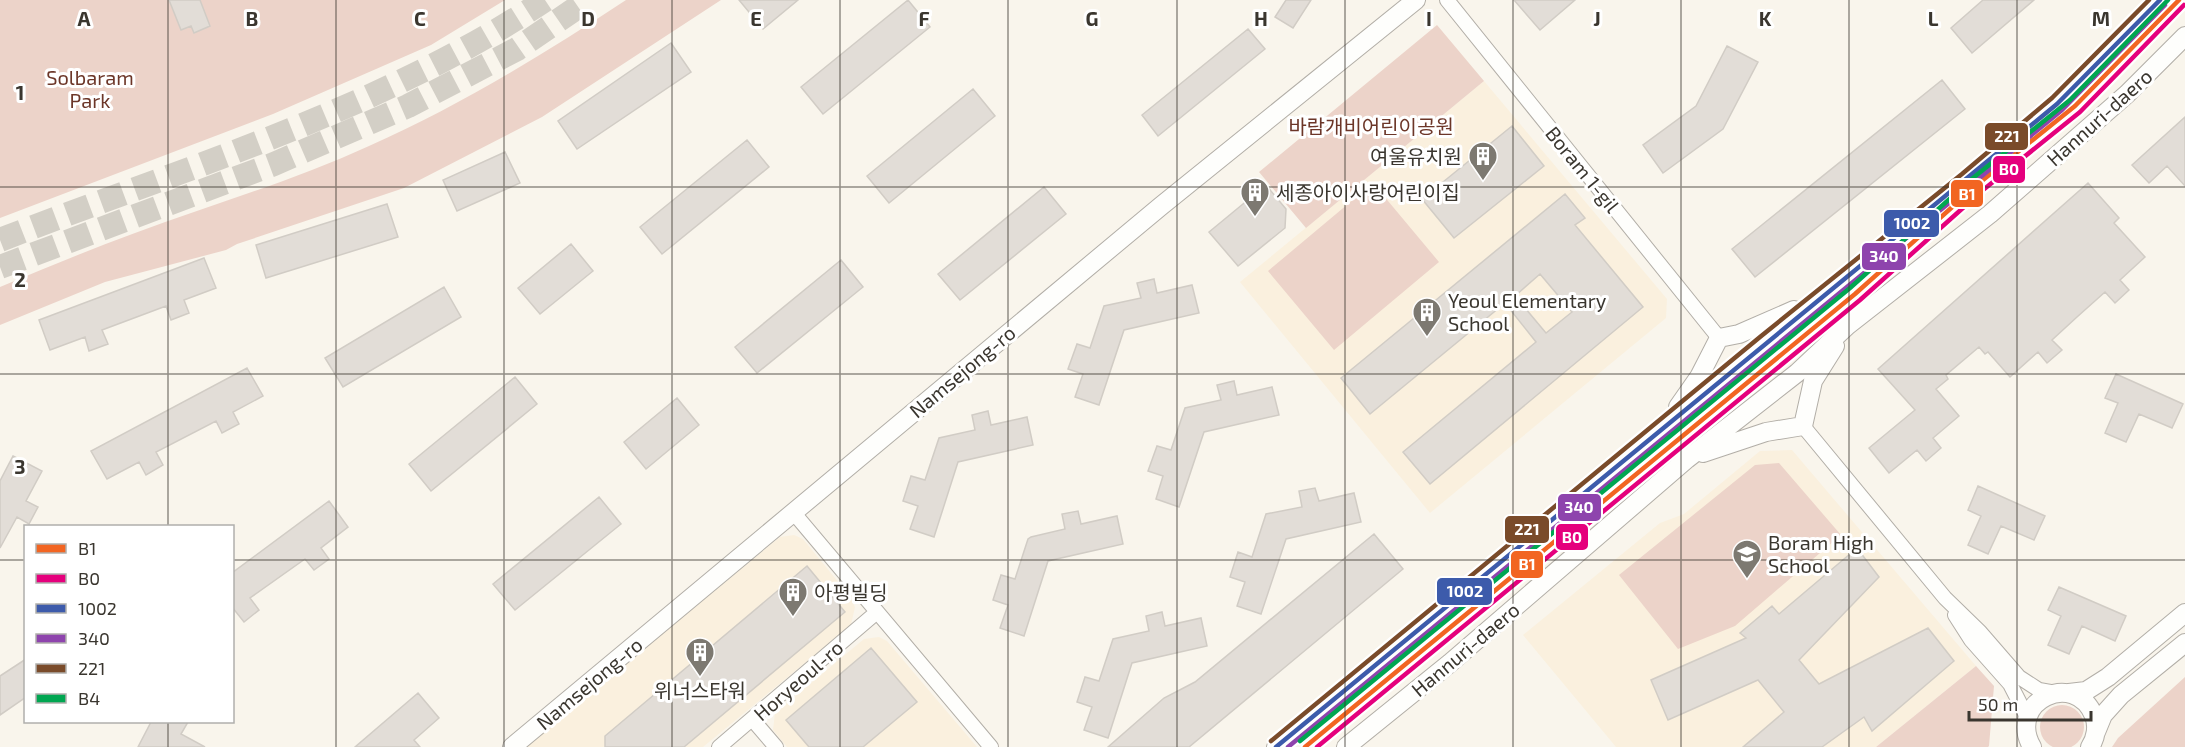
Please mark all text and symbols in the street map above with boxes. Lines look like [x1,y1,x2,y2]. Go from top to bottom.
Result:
text: A [77,6,91,30]
text: B [246,6,258,30]
text: C [414,6,426,30]
text: D [581,6,595,30]
text: E [750,6,762,30]
text: F [918,6,930,30]
text: G [1086,6,1098,30]
text: H [1254,6,1268,30]
text: I [1426,6,1432,30]
text: J [1593,6,1601,30]
text: K [1759,6,1772,30]
text: L [1928,6,1939,30]
text: M [2092,6,2110,30]
street label: Hannuri-daero [2041,64,2157,170]
park label: Solbaram Park [46,65,134,112]
text: 1 [16,80,24,104]
park label: 바람개비어린이공원 [1288,114,1454,138]
street label: Boram 1-gil [1541,121,1625,217]
line badge: 221 [1984,122,2029,151]
text: 221 [1994,126,2020,145]
building icon: 여울유치원 [1467,140,1499,182]
place label: 여울유치원 [1370,144,1462,168]
line badge: B0 [1992,155,2026,184]
text: B0 [1999,159,2019,178]
building icon: 세종아이사랑어린이집 [1239,176,1271,218]
line badge: B1 [1950,179,1984,208]
place label: 세종아이사랑어린이집 [1276,180,1460,204]
text: B1 [1958,184,1976,203]
line badge: 1002 [1883,209,1940,238]
text: 1002 [1894,213,1930,232]
line badge: 340 [1861,242,1907,271]
text: 340 [1869,246,1899,265]
text: 2 [14,267,26,291]
place label: Yeoul Elementary School [1448,288,1607,335]
building icon: Yeoul Elementary School [1411,296,1443,338]
street label: Namsejong-ro [904,320,1020,422]
text: 3 [14,454,26,478]
line badge: 340 [1557,493,1602,522]
text: 340 [1564,497,1594,516]
line badge: 221 [1504,515,1550,544]
text: 221 [1514,519,1540,538]
line badge: B0 [1555,523,1589,551]
legend [24,525,234,723]
text: B0 [1562,527,1582,546]
place label: Boram High School [1768,530,1874,577]
text: B1 [78,537,96,559]
school or university icon: Boram High School [1731,538,1763,580]
line badge: B1 [1510,550,1544,579]
text: B1 [1518,554,1536,573]
text: B0 [78,567,100,589]
building icon: 아평빌딩 [777,576,809,618]
line badge: 1002 [1436,577,1493,606]
place label: 아평빌딩 [814,580,888,604]
text: 1002 [1447,581,1483,600]
text: 1002 [78,597,117,619]
street label: Hannuri-daero [1406,597,1524,701]
text: 340 [78,627,110,649]
street label: Namsejong-ro [531,632,647,734]
street label: Horyeoul-ro [748,635,848,725]
building icon: 위너스타워 [684,636,716,678]
text: 221 [78,657,105,679]
place label: 위너스타워 [654,678,746,702]
scale bar [1969,684,2090,722]
text: B4 [78,687,100,709]
text: 50 m [1978,693,2018,715]

